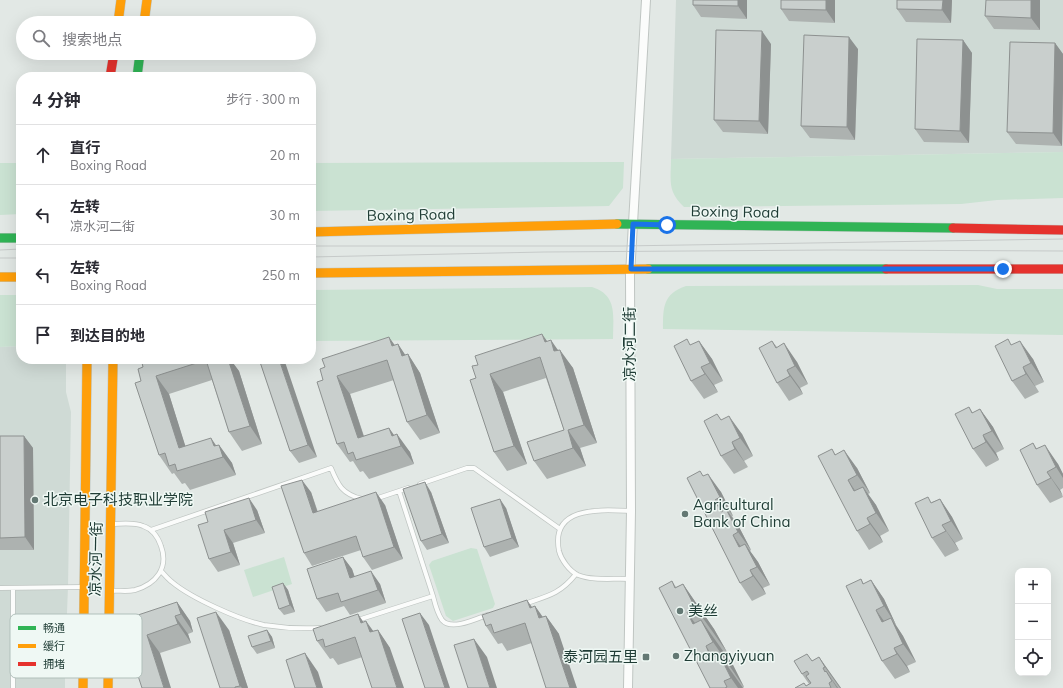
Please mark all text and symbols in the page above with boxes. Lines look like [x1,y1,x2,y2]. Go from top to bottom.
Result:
search box [16,16,316,60]
icon: search [30,27,52,49]
text: 搜索地点 [62,30,122,49]
text: 4 分钟 [32,89,81,110]
text: 步行 · 300 m [226,91,300,107]
text: 直行 [70,138,100,157]
icon: ahead [32,144,54,166]
text: 20 m [270,147,300,163]
text: Boxing Road [70,157,147,173]
text: 左转 [70,197,100,216]
street label: Boxing Road [690,201,780,222]
icon: left [32,204,54,226]
street label: Boxing Road [366,204,456,225]
text: 30 m [270,207,300,223]
route start [658,216,676,234]
text: 凉水河二街 [70,218,135,234]
text: 左转 [70,258,100,277]
route end [994,260,1012,278]
icon: left [32,264,54,286]
text: 250 m [262,267,300,283]
text: Boxing Road [70,277,147,293]
street label: 凉水河二街 [620,306,639,382]
icon: arrive [32,324,54,346]
text: 到达目的地 [70,326,145,345]
place label: 北京电子科技职业学院 [43,490,193,509]
marker: 北京电子科技职业学院 [30,495,40,505]
place label: Agricultural Bank of China [693,495,791,531]
marker: Agricultural Bank of China [680,509,690,519]
street label: 凉水河一街 [85,521,106,597]
map controls [1015,568,1051,676]
button: + [1015,568,1051,604]
place label: 美丝 [688,601,718,620]
button: − [1015,604,1051,640]
marker: 美丝 [675,606,685,616]
legend [10,614,142,678]
text: 畅通 [43,621,65,635]
text: 缓行 [43,639,65,653]
button: locate [1015,640,1051,676]
place label: Zhangyiyuan [684,646,775,665]
place label: 泰河园五里 [563,647,638,666]
marker: Zhangyiyuan [671,651,681,661]
marker: 泰河园五里 [641,652,651,662]
text: 拥堵 [43,657,65,671]

